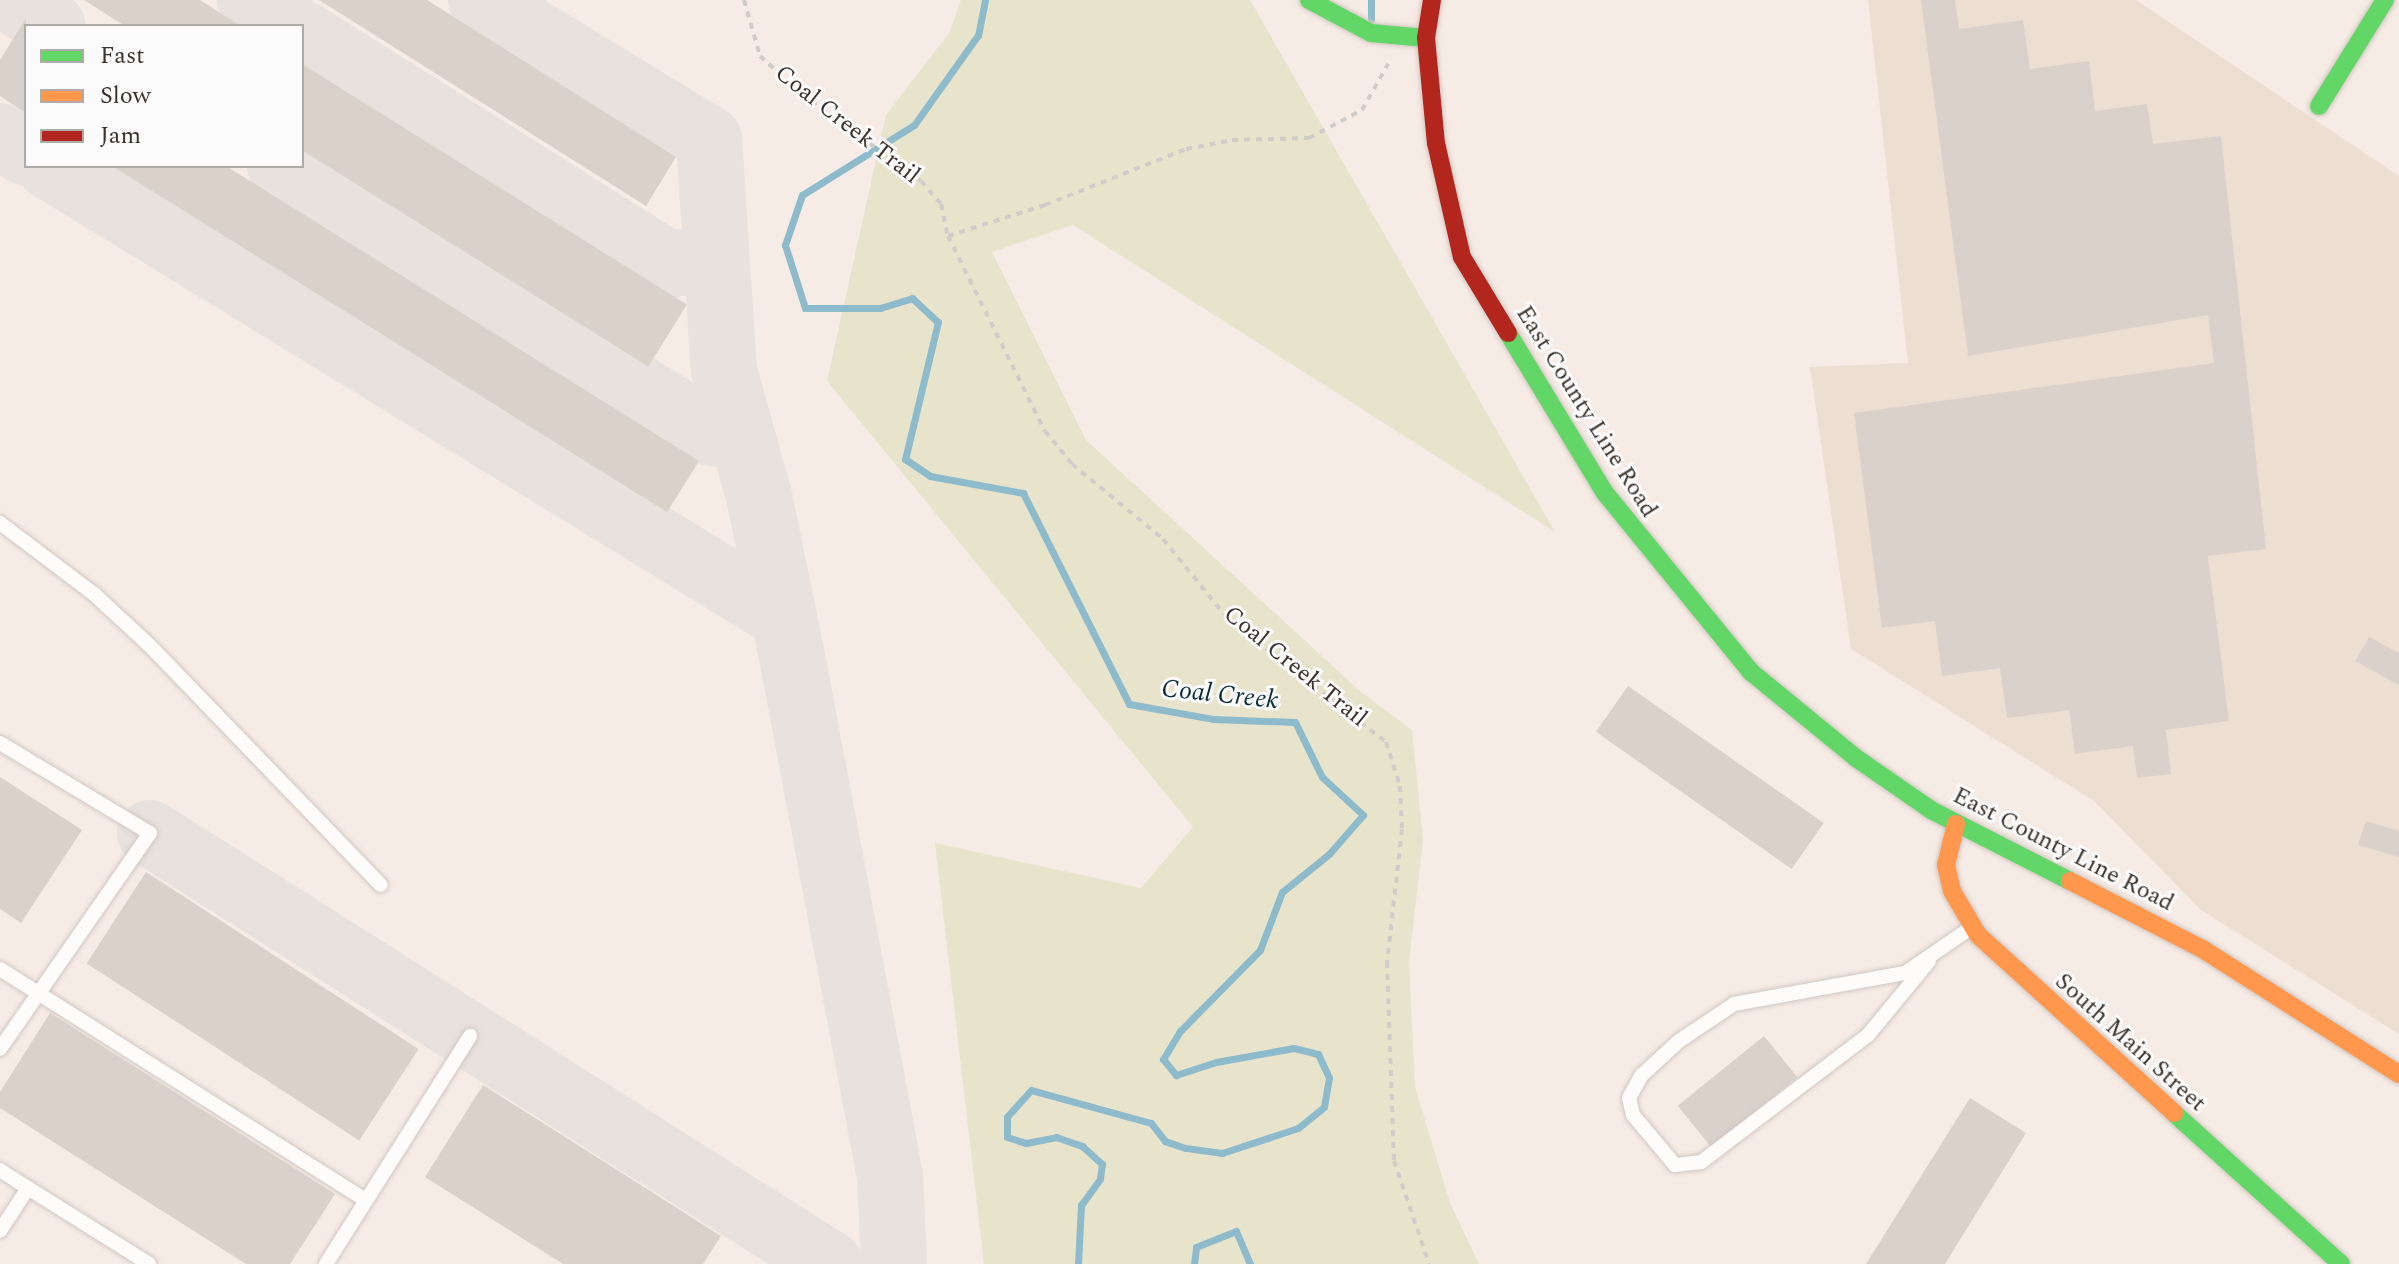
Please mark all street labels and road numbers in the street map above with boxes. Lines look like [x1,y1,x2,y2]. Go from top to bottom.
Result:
street label: Coal Creek Trail [769,59,925,191]
street label: East County Line Road [1509,301,1663,523]
street label: Coal Creek Trail [1217,600,1373,734]
street label: East County Line Road [1948,782,2178,918]
street label: South Main Street [2049,968,2211,1118]

